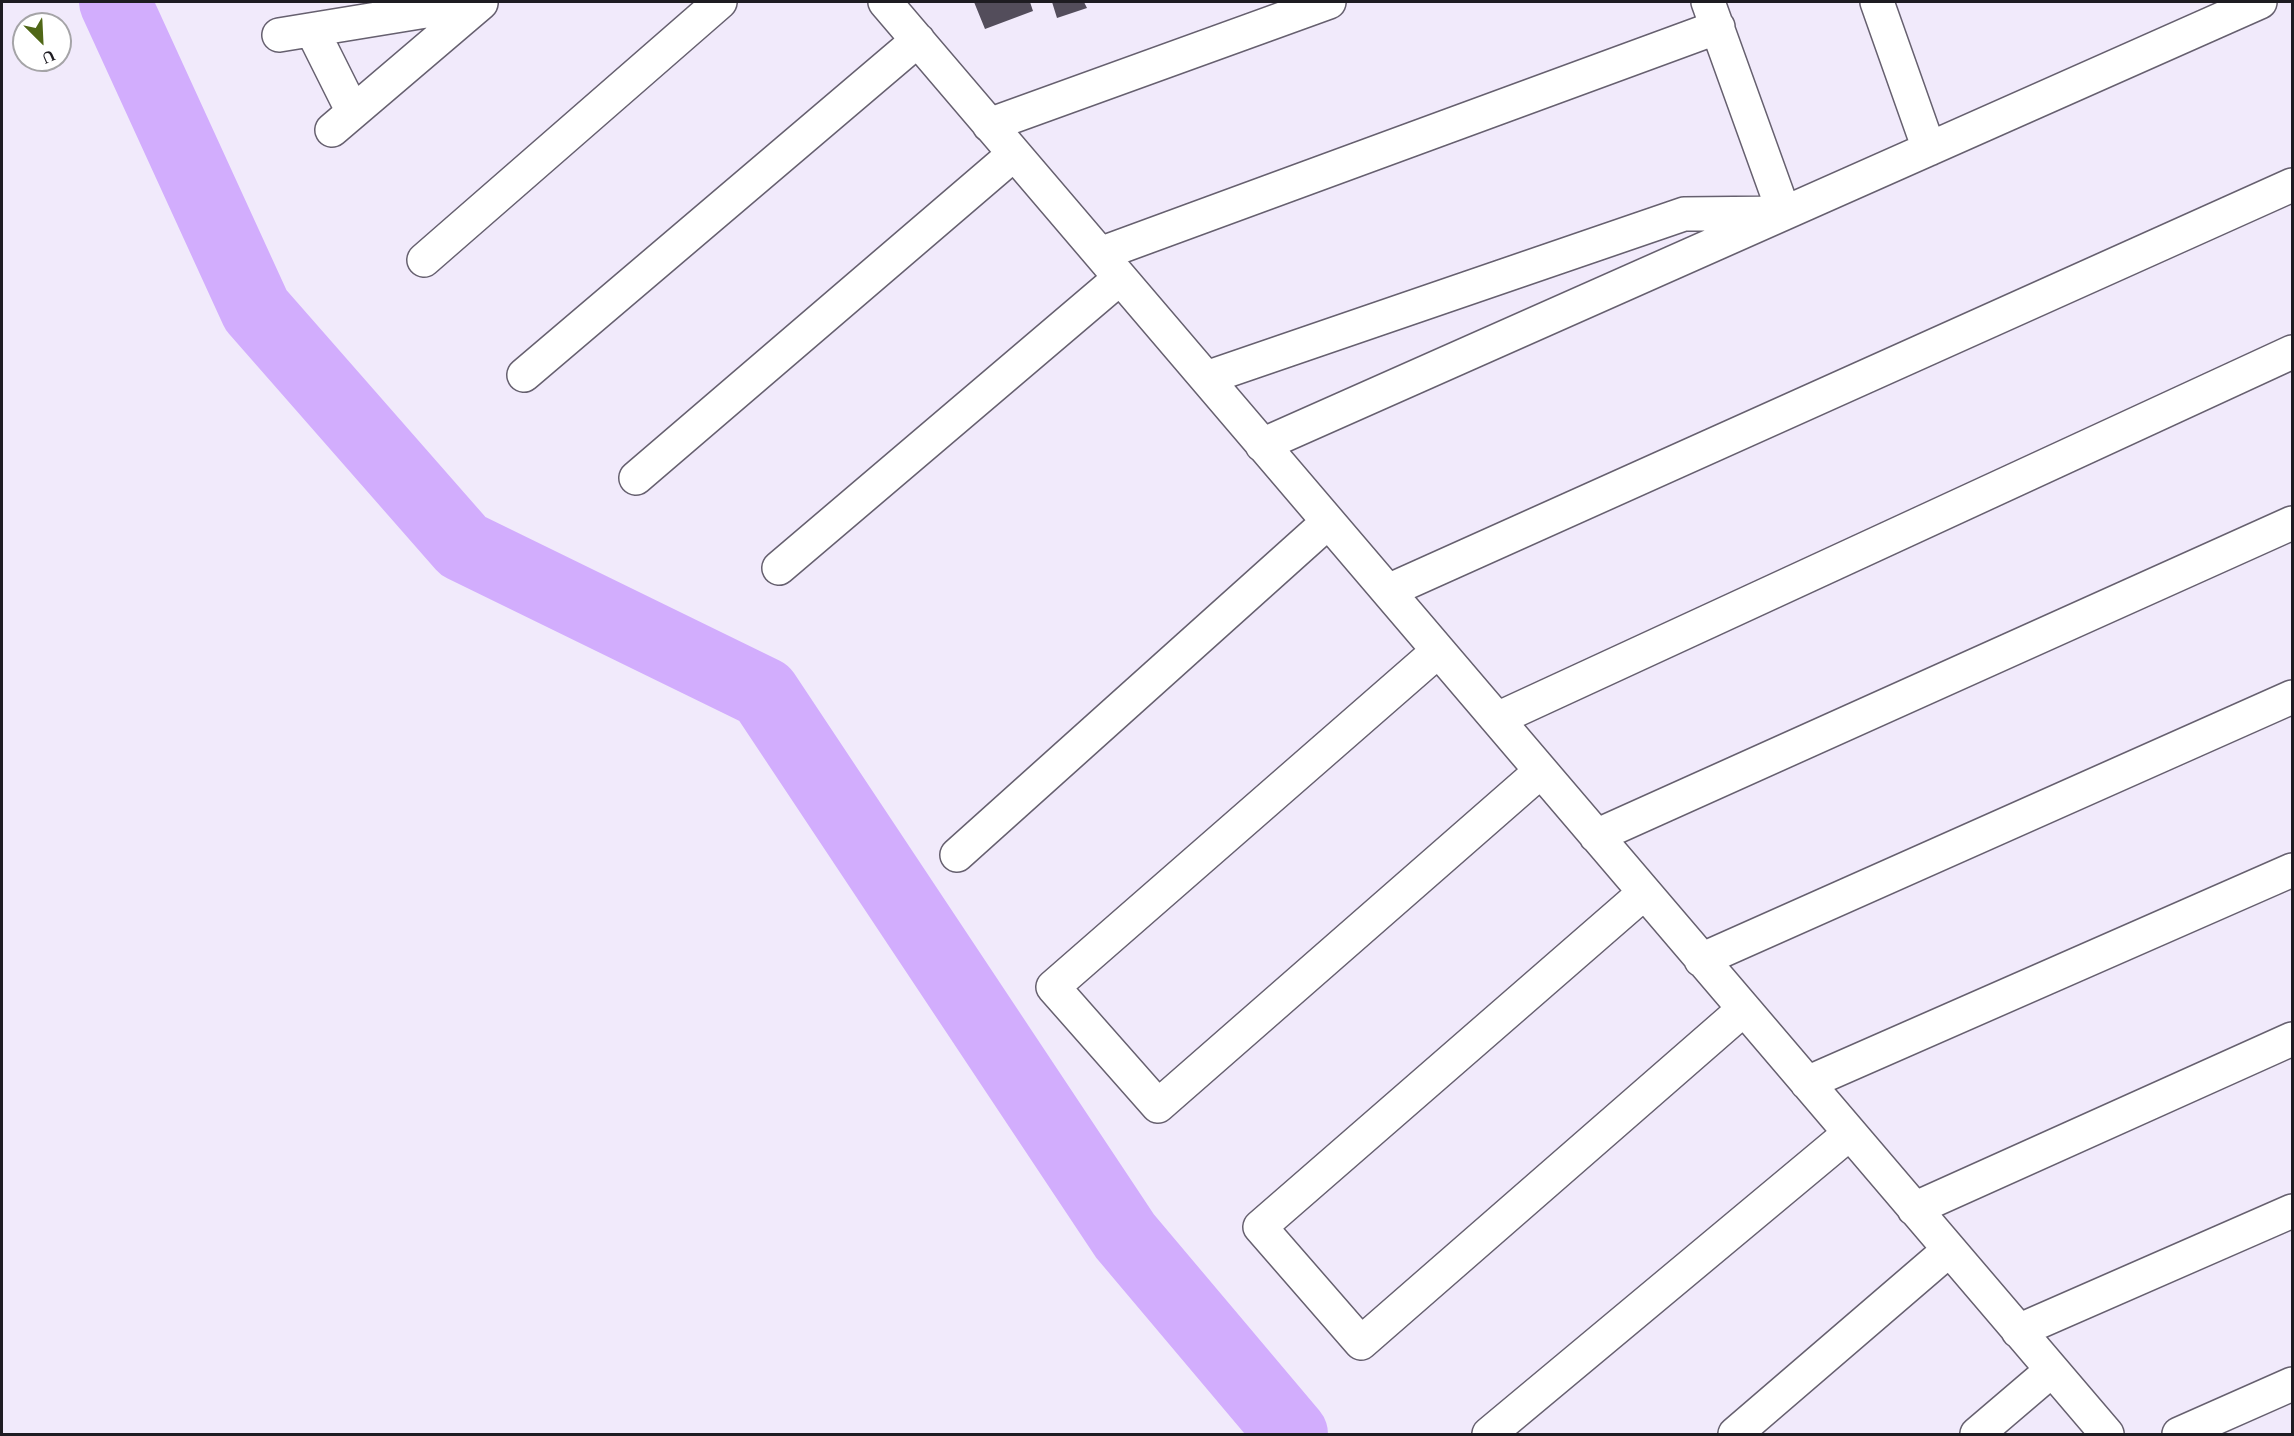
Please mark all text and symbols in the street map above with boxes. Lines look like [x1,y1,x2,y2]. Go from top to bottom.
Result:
north arrow [12,12,72,72]
text: U [38,43,60,70]

